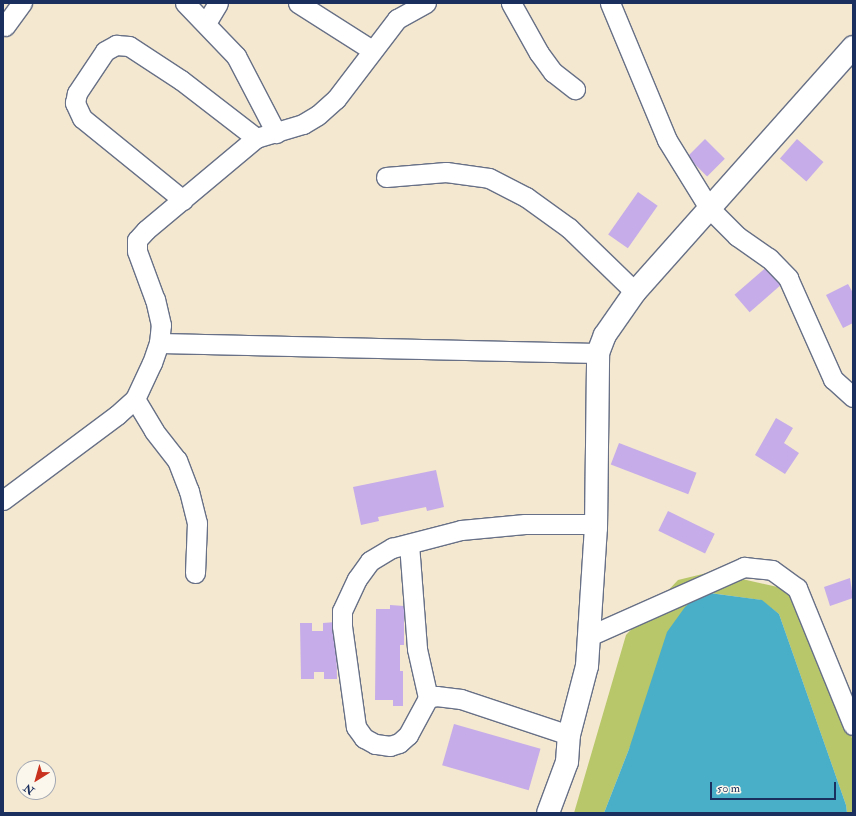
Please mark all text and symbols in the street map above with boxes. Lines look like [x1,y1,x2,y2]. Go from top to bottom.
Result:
north arrow [16,760,56,800]
scale bar [712,774,838,800]
text: N [21,781,37,797]
text: 50 m [717,781,740,796]

